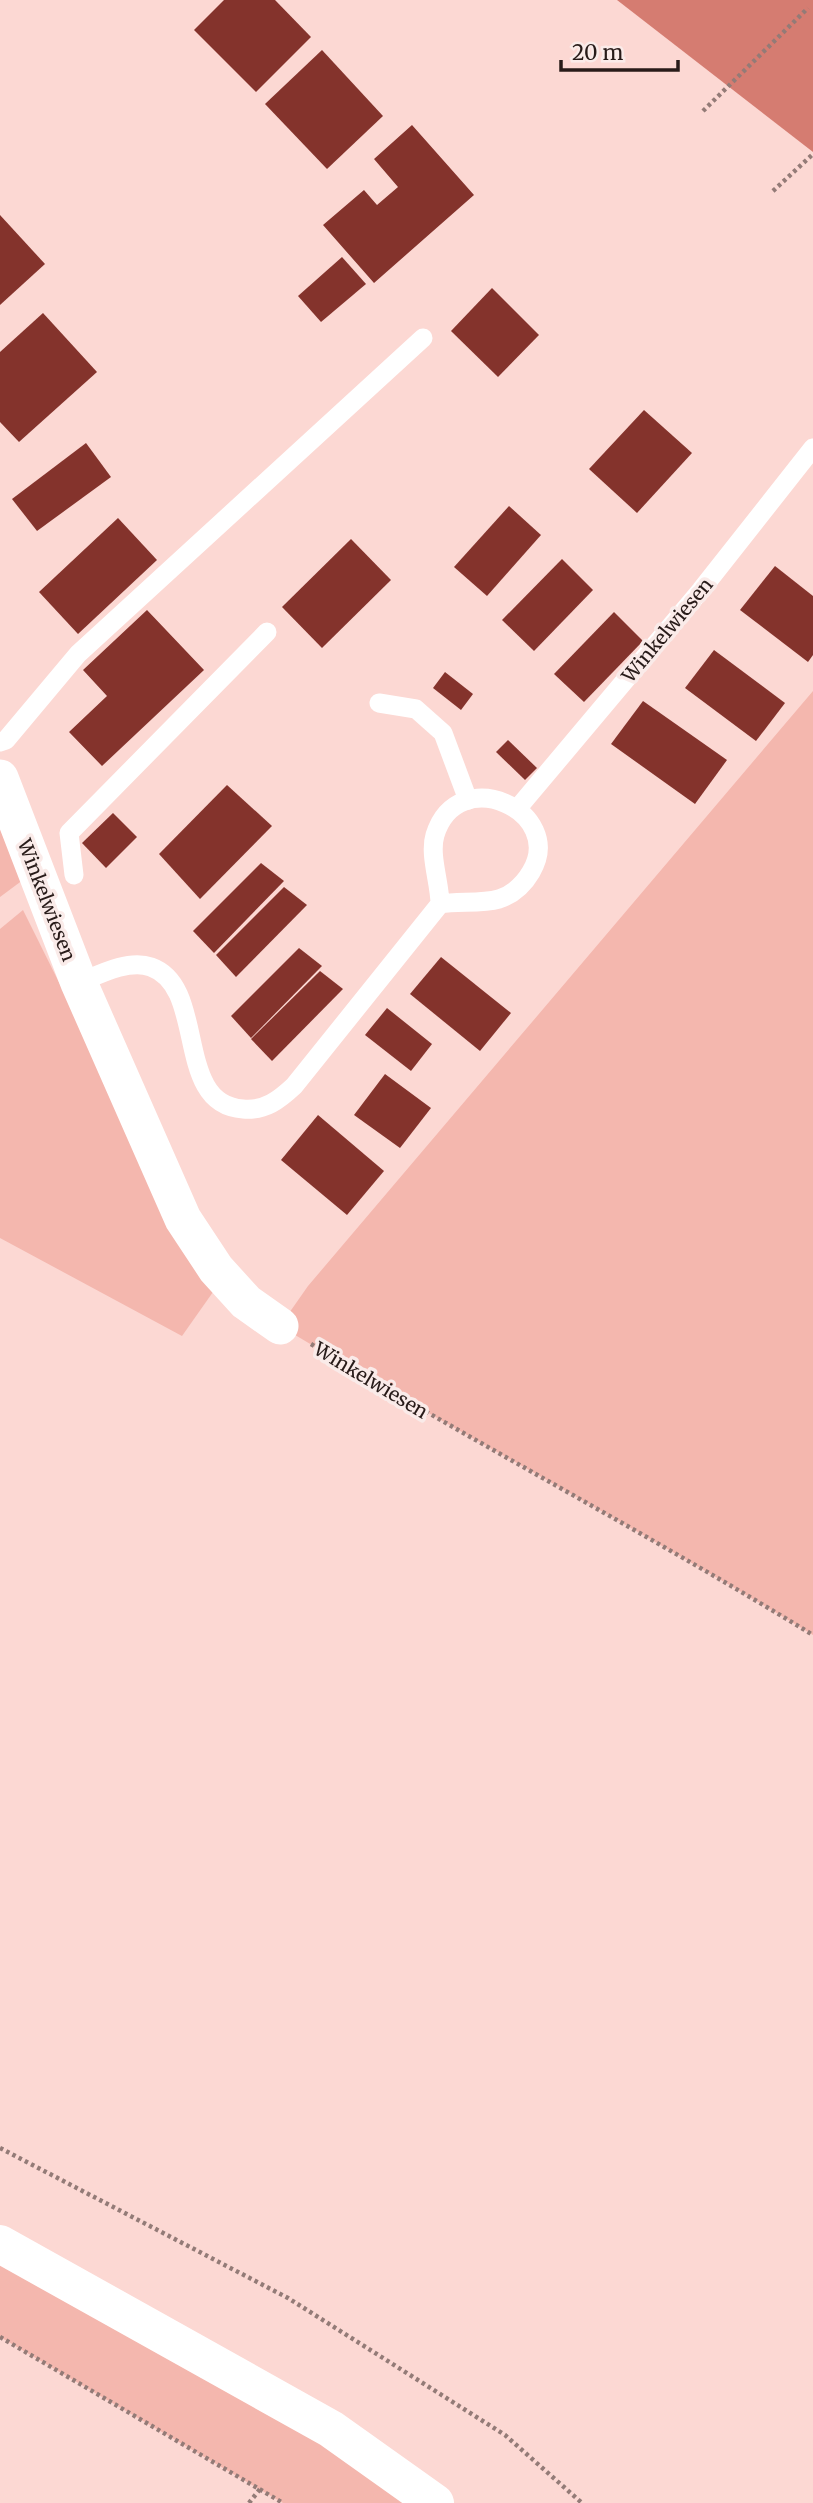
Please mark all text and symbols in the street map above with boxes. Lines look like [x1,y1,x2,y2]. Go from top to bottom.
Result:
scale bar [561,28,678,72]
text: 20 m [572,39,624,66]
street label: Winkelwiesen [616,573,718,688]
street label: Winkelwiesen [12,835,81,965]
street label: Winkelwiesen [309,1336,433,1424]

